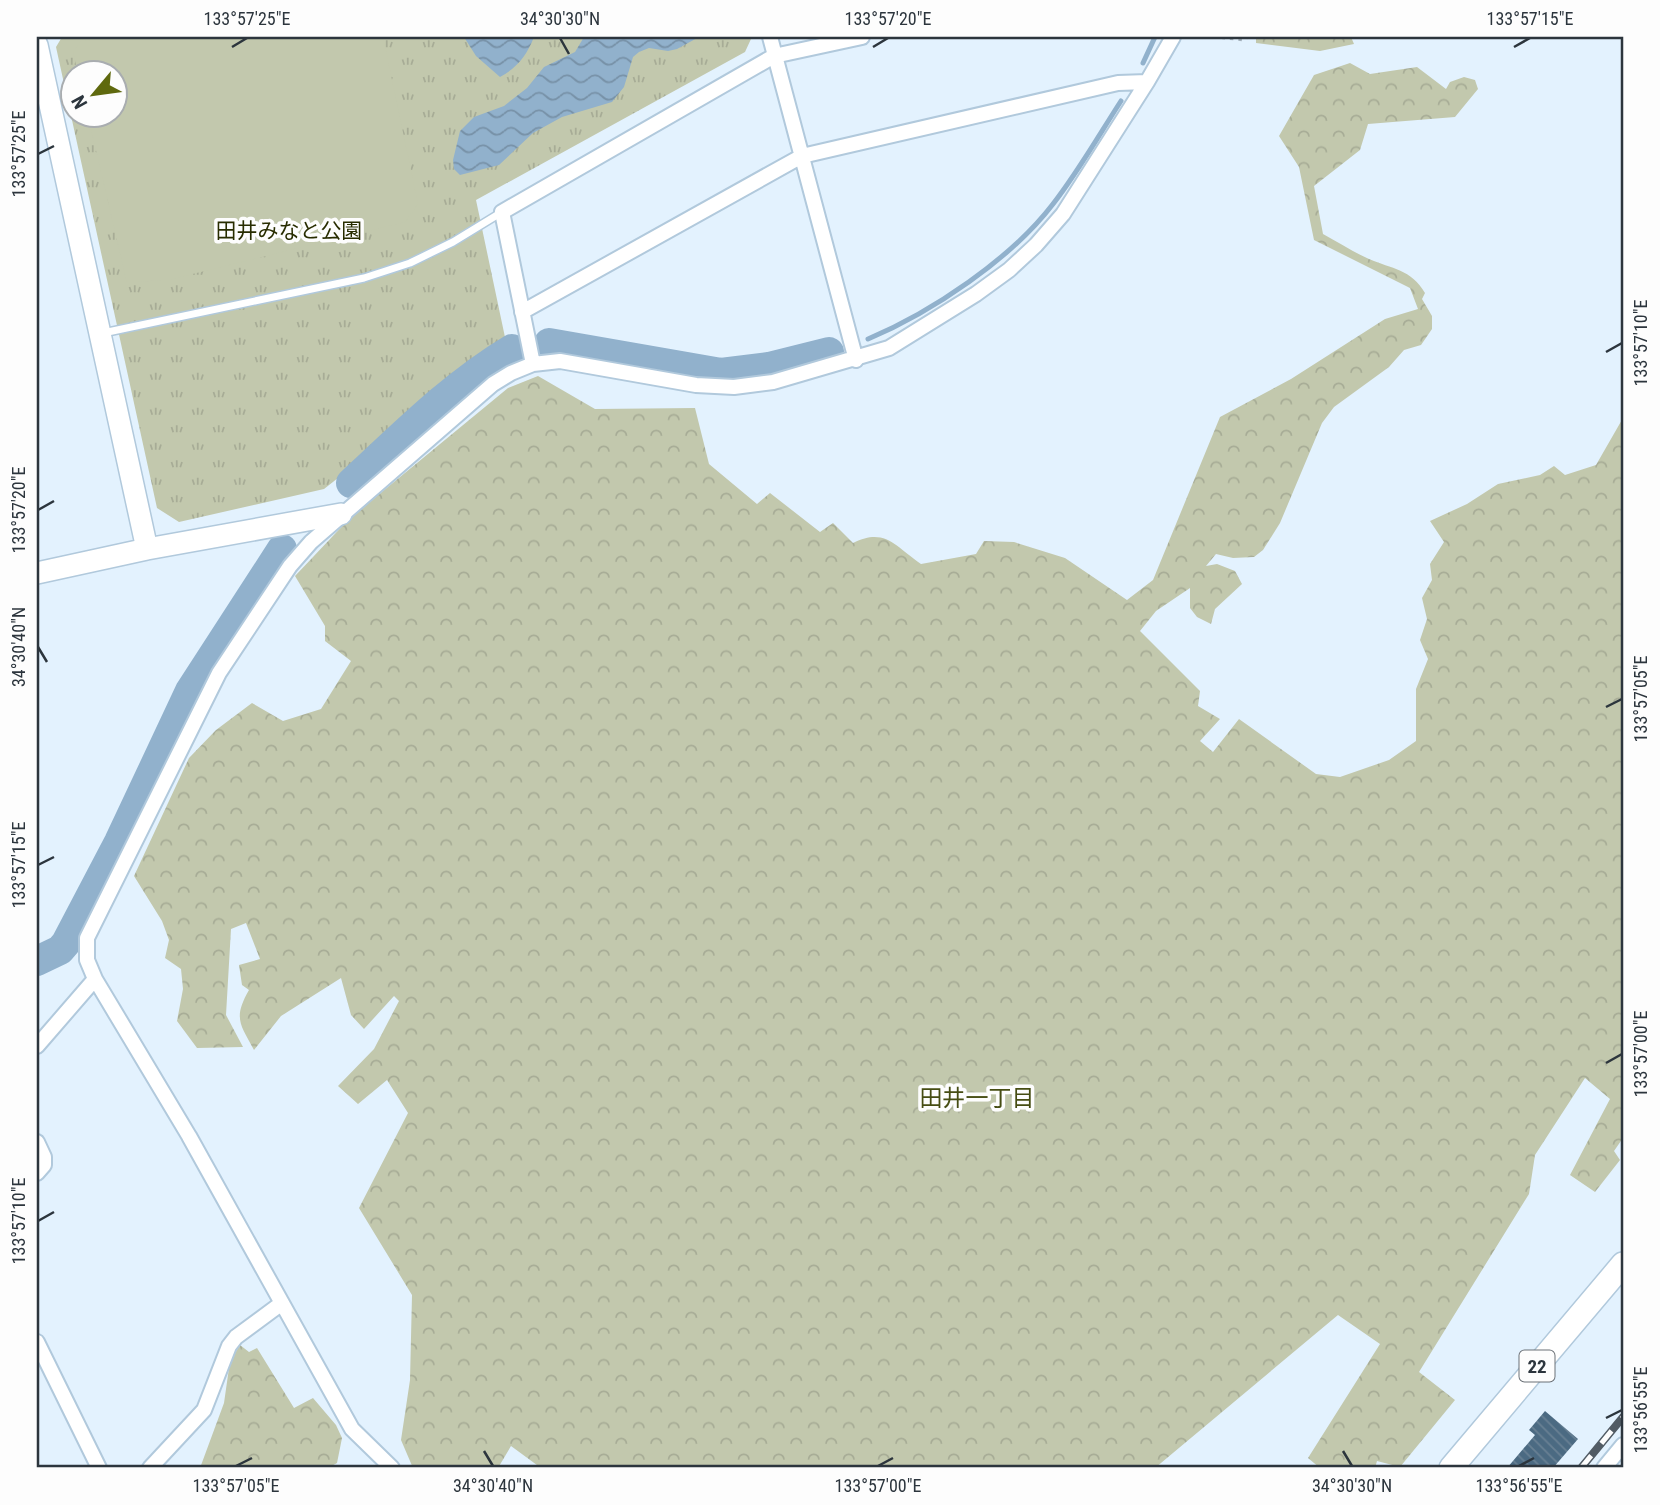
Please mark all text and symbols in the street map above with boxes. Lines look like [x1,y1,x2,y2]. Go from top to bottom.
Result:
text: 133°57'25"E [204,8,290,29]
text: 34°30'30"N [520,8,600,29]
text: 133°57'20"E [845,8,931,29]
text: 133°57'15"E [1487,8,1573,29]
north arrow [60,60,130,130]
text: N [67,91,92,113]
text: 133°57'25"E [8,111,29,197]
park label: 田井みなと公園 [216,219,363,243]
text: 133°57'10"E [1630,300,1651,386]
text: 133°57'20"E [8,467,29,553]
text: 34°30'40"N [8,607,29,687]
text: 133°57'05"E [1630,656,1651,742]
text: 133°57'15"E [8,822,29,908]
text: 133°57'00"E [1630,1011,1651,1097]
district label: 田井一丁目 [920,1085,1035,1112]
text: 133°57'10"E [8,1178,29,1264]
road number: 22 [1520,1350,1554,1382]
text: 133°56'55"E [1630,1367,1651,1453]
text: 133°57'05"E [193,1475,279,1496]
text: 34°30'40"N [453,1475,533,1496]
text: 133°57'00"E [835,1475,921,1496]
text: 34°30'30"N [1312,1475,1392,1496]
text: 133°56'55"E [1476,1475,1562,1496]

